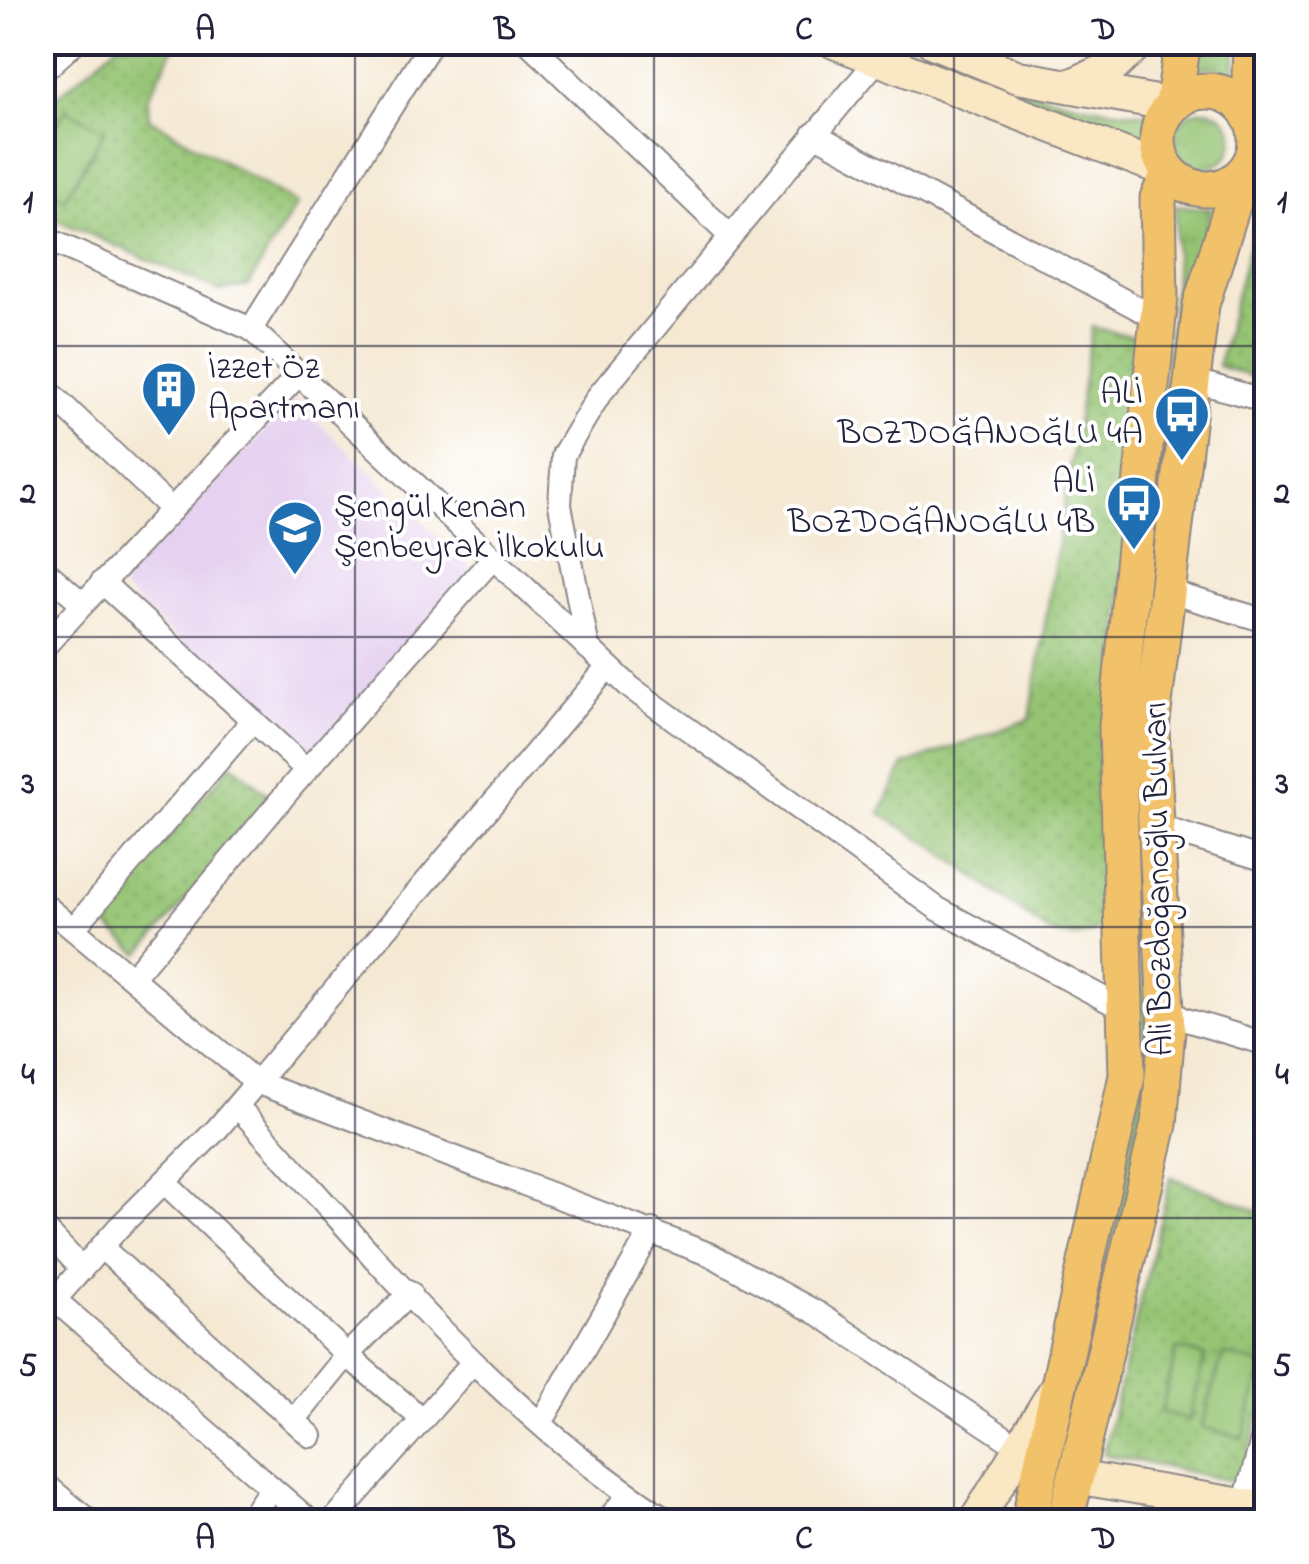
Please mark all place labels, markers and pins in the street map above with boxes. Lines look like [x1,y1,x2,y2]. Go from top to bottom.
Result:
place label: İzzet Öz Apartmanı [208,344,360,435]
building icon: İzzet Öz Apartmanı [139,359,199,438]
place label: ALİ BOZDOĞANOĞLU 4A [837,369,1143,460]
bus stop icon: ALİ BOZDOĞANOĞLU 4A [1152,384,1212,463]
place label: ALİ BOZDOĞANOĞLU 4B [787,458,1095,549]
bus stop icon: ALİ BOZDOĞANOĞLU 4B [1104,473,1164,552]
place label: Şengül Kenan Şenbeyrak İlkokulu [334,483,604,574]
school or university icon: Şengül Kenan Şenbeyrak İlkokulu [265,498,325,577]

